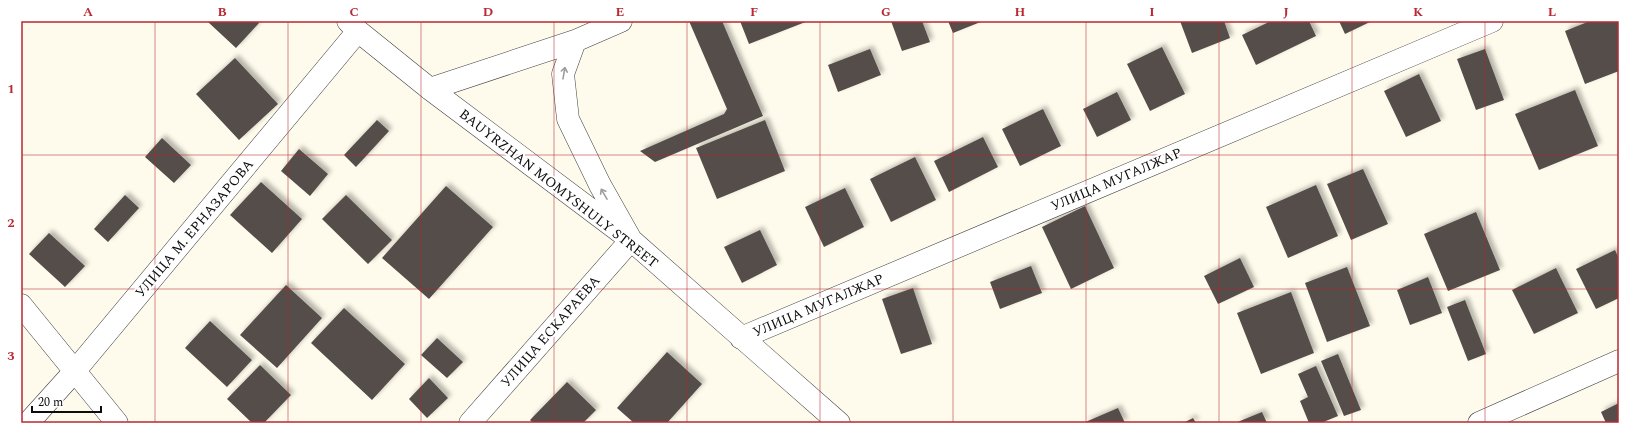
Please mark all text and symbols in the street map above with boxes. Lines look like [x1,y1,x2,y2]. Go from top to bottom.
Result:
text: A [83,2,93,22]
text: B [217,2,227,22]
text: C [349,2,359,22]
text: D [483,2,493,22]
text: E [616,2,625,22]
text: F [750,2,758,22]
text: G [881,2,891,22]
text: H [1015,2,1026,22]
text: I [1149,2,1155,22]
text: J [1283,2,1289,22]
text: K [1413,2,1423,22]
text: L [1548,2,1556,22]
one-way arrow [561,67,569,80]
text: 1 [7,79,15,99]
street label: BAUYRZHAN MOMYSHULY STREET [454,104,663,273]
street label: УЛИЦА МУГАЛЖАР [1047,142,1185,217]
street label: УЛИЦА М. ЕРНАЗАРОВА [130,154,259,302]
one-way arrow [600,188,608,200]
text: 2 [7,213,15,233]
street label: УЛИЦА МУГАЛЖАР [749,268,887,343]
street label: УЛИЦА ЕСКАРАЕВА [496,270,605,392]
text: 3 [7,346,15,366]
scale bar [32,388,101,414]
text: 20 m [38,393,63,412]

